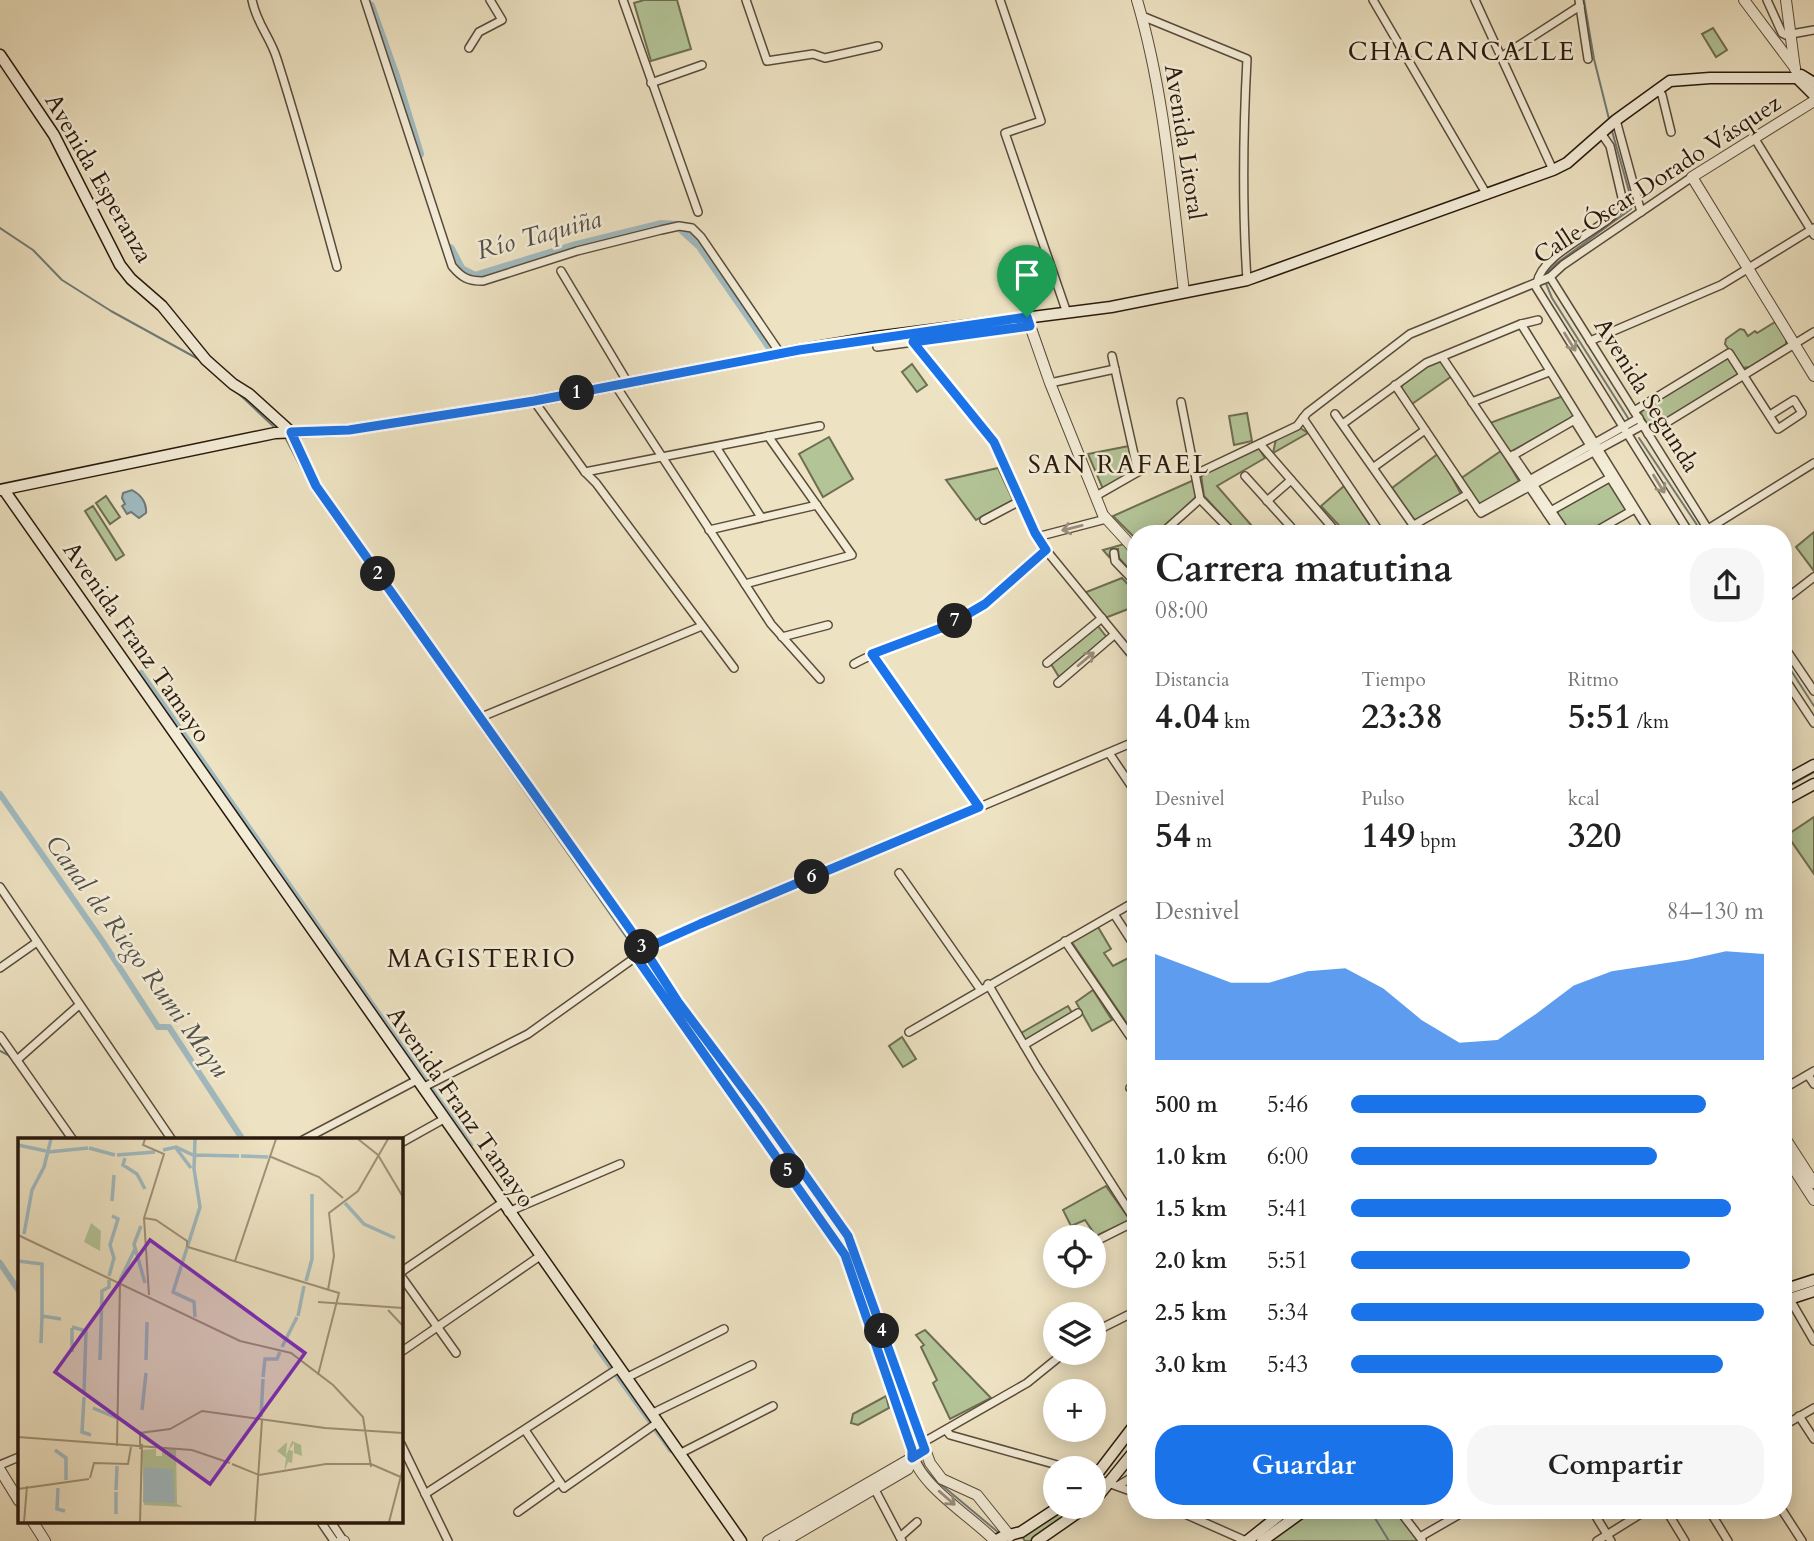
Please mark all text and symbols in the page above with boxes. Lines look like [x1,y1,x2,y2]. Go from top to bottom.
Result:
district label: CHACANCALLE [1348,34,1576,69]
street label: Avenida Litoral [1156,62,1213,222]
street label: Calle Óscar Dorado Vásquez [1527,87,1788,272]
street label: Avenida Esperanza [37,88,161,270]
water label: Río Taquiña [473,201,606,268]
pin [997,245,1057,317]
icon: arrive [1008,256,1046,294]
street label: Avenida Segunda [1586,312,1708,479]
one-way arrow [1563,331,1577,351]
pin: 1 [560,376,594,410]
text: 1 [572,379,581,405]
district label: SAN RAFAEL [1028,447,1210,482]
one-way arrow [1652,473,1666,493]
one-way arrow [1061,522,1084,535]
street label: Avenida Franz Tamayo [55,535,218,749]
text: Carrera matutina [1155,543,1453,595]
button: share [1690,548,1764,622]
pin: 2 [360,556,396,592]
text: 2 [373,560,382,586]
text: 08:00 [1155,595,1208,626]
pin: 7 [937,604,972,638]
text: 7 [950,607,959,633]
one-way arrow [1077,651,1095,667]
text: Distancia [1155,667,1229,693]
text: Tiempo [1361,667,1426,693]
text: Ritmo [1568,667,1619,693]
text: 4.04 [1155,693,1219,741]
text: 23:38 [1361,693,1443,741]
text: 5:51 [1568,693,1632,741]
text: km [1219,709,1250,735]
text: /km [1632,709,1669,735]
text: Desnivel [1155,786,1225,812]
text: Pulso [1361,786,1404,812]
text: kcal [1568,786,1600,812]
text: 54 [1155,812,1191,860]
text: 149 [1361,812,1415,860]
text: 320 [1568,812,1621,860]
water label: Canal de Riego Rumi Mayu [38,828,238,1085]
text: m [1191,828,1212,854]
text: bpm [1415,828,1457,854]
pin: 6 [794,860,830,894]
text: 6 [807,863,816,889]
text: Desnivel [1155,896,1239,927]
text: 84–130 m [1667,896,1764,927]
pin: 3 [624,930,660,964]
text: 3 [637,933,646,959]
district label: MAGISTERIO [387,941,577,976]
street label: Avenida Franz Tamayo [379,1000,542,1214]
text: 500 m [1155,1089,1218,1120]
text: 5:46 [1267,1089,1308,1120]
inset map [18,1138,402,1524]
text: 1.0 km [1155,1141,1227,1172]
text: 6:00 [1267,1141,1308,1172]
pin: 5 [770,1154,806,1188]
text: 5 [783,1157,792,1183]
text: 1.5 km [1155,1193,1227,1224]
text: 5:41 [1267,1193,1308,1224]
map controls [1043,1225,1106,1519]
button: locate [1043,1225,1106,1288]
text: 2.0 km [1155,1245,1227,1276]
text: 5:51 [1267,1245,1308,1276]
text: 2.5 km [1155,1297,1227,1328]
text: 5:34 [1267,1297,1308,1328]
button: layers [1043,1302,1106,1365]
pin: 4 [864,1314,900,1348]
text: 4 [877,1317,886,1343]
text: 3.0 km [1155,1349,1227,1380]
text: 5:43 [1267,1349,1308,1380]
button: + [1043,1379,1106,1442]
button: Guardar [1155,1425,1453,1505]
button: Compartir [1467,1425,1764,1505]
button: − [1043,1456,1106,1519]
one-way arrow [938,1489,956,1505]

